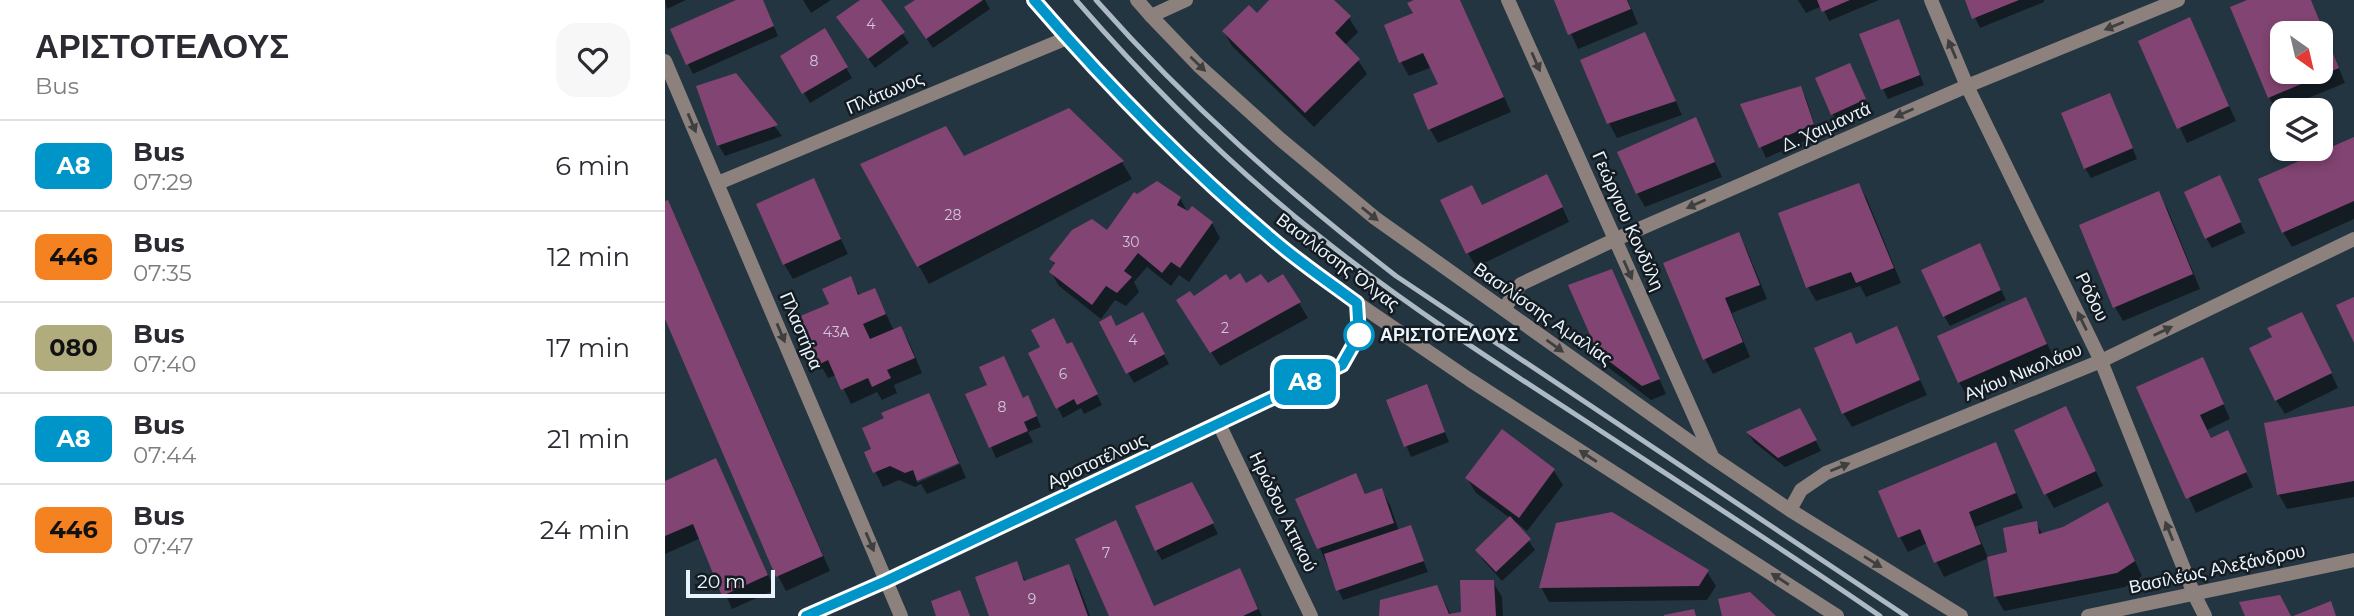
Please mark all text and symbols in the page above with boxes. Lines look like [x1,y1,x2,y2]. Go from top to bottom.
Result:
house number: 4 [866,15,876,33]
one-way arrow [2104,20,2125,31]
north arrow [2270,21,2333,84]
map controls [2270,21,2333,161]
button: heart [556,23,630,97]
text: ΑΡΙΣΤΟΤΕΛΟΥΣ [35,26,289,66]
one-way arrow [1946,39,1957,60]
house number: 8 [810,52,819,70]
one-way arrow [1531,52,1542,73]
one-way arrow [1190,56,1207,73]
street label: Πλάτωνος [843,67,927,119]
text: Bus [35,72,79,100]
street label: Δ. Χαιμαντά [1778,98,1874,156]
button: layers [2270,98,2333,161]
one-way arrow [1894,108,1915,119]
one-way arrow [687,113,698,134]
text: Bus [133,136,185,168]
street label: Γεώργιου Κονδύλη [1587,148,1669,294]
text: 6 min [555,150,630,182]
text: A8 [56,151,91,180]
text: 07:29 [133,168,193,196]
one-way arrow [1686,198,1706,210]
house number: 28 [945,206,962,224]
one-way arrow [1361,206,1378,221]
street label: Βασιλίσσης Όλγας [1272,208,1404,316]
text: Bus [133,227,185,259]
house number: 30 [1122,233,1140,251]
text: 12 min [547,241,630,273]
text: 446 [49,242,98,271]
street label: Βασιλίσσης Αμαλίας [1469,258,1617,370]
text: 07:35 [133,259,192,287]
one-way arrow [1622,260,1634,280]
street label: Ρόδου [2071,269,2113,325]
street label: Πλαστήρα [775,289,827,373]
one-way arrow [2076,311,2087,331]
text: Bus [133,318,185,350]
house number: 2 [1221,319,1229,337]
marker: ΑΡΙΣΤΟΤΕΛΟΥΣ [1344,320,1374,350]
one-way arrow [775,323,787,343]
house number: 43Α [823,323,850,341]
place label: ΑΡΙΣΤΟΤΕΛΟΥΣ [1380,324,1518,346]
one-way arrow [2153,325,2173,337]
house number: 4 [1128,331,1138,349]
text: 17 min [546,332,630,364]
text: 080 [49,333,98,362]
street label: Αγίου Νικολάου [1961,338,2085,406]
one-way arrow [1546,339,1564,353]
text: 07:40 [133,350,196,378]
line badge: A8 [1273,359,1337,405]
house number: 6 [1059,365,1068,383]
text: A8 [1288,367,1322,396]
house number: 8 [998,398,1007,416]
text: Bus [133,409,185,441]
text: 21 min [547,423,630,455]
text: A8 [56,424,91,453]
street label: Αριστοτέλους [1044,428,1151,494]
text: 07:44 [133,441,196,469]
street label: Ηρώδου Αττικού [1244,448,1322,576]
one-way arrow [1579,450,1598,463]
one-way arrow [1830,462,1851,473]
text: Bus [133,500,185,532]
text: 24 min [540,514,630,546]
text: 446 [49,515,98,544]
one-way arrow [2163,520,2174,541]
text: 07:47 [133,532,194,560]
one-way arrow [865,532,876,553]
street label: Βασιλέως Αλεξάνδρου [2127,540,2307,598]
house number: 7 [1102,544,1110,562]
one-way arrow [1863,555,1883,568]
scale bar [686,567,775,599]
text: 20 m [697,570,745,593]
one-way arrow [1770,573,1789,586]
house number: 9 [1028,590,1036,608]

